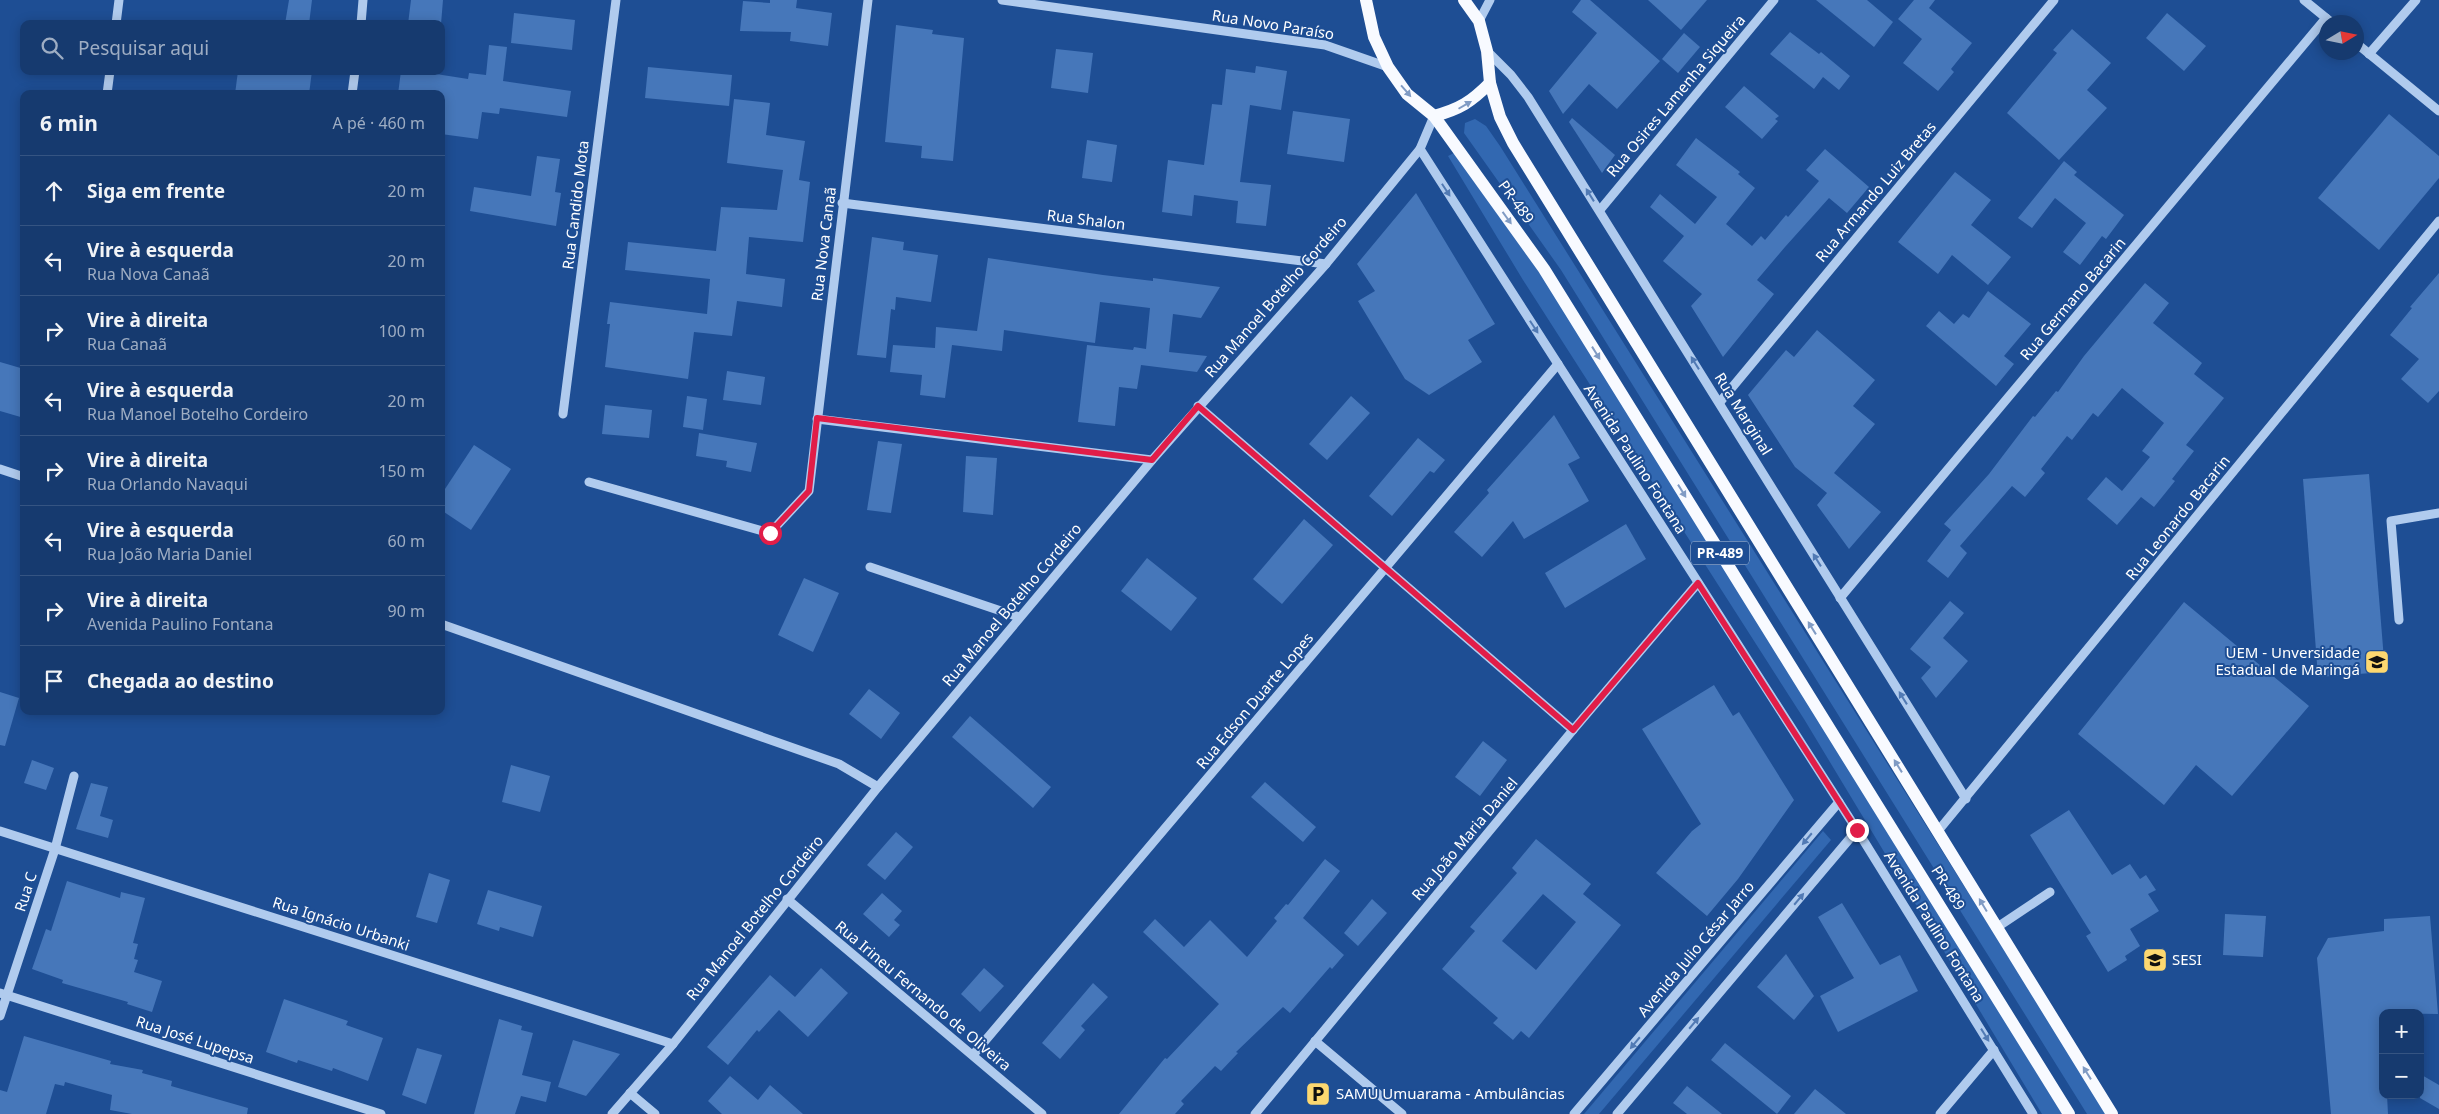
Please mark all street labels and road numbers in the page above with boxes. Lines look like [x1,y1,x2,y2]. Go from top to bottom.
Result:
street label: Rua Novo Paraíso [1211,4,1336,44]
street label: Rua Osires Lamenha Siqueira [1601,10,1749,181]
street label: Rua Armando Luiz Bretas [1810,117,1940,266]
street label: Rua Candido Mota [557,139,593,271]
street label: PR-489 [1494,176,1539,227]
street label: Rua Nova Canaã [806,186,840,302]
street label: Rua Shalon [1046,204,1127,234]
street label: Rua Manoel Botelho Cordeiro [1200,212,1351,381]
street label: Rua Germano Bacarin [2015,233,2129,364]
street label: Rua Marginal [1711,368,1777,458]
street label: Avenida Paulino Fontana [1580,380,1692,537]
street label: Rua Leonardo Bacarin [2121,451,2234,584]
street label: Rua Manoel Botelho Cordeiro [937,519,1086,690]
road number: PR-489 [1691,542,1749,564]
street label: Rua Edson Duarte Lopes [1191,628,1317,773]
street label: Rua João Maria Daniel [1407,773,1522,904]
street label: Rua Manoel Botelho Cordeiro [681,831,827,1004]
street label: Avenida Paulino Fontana [1880,847,1990,1006]
street label: PR-489 [1927,861,1970,914]
street label: Rua C [9,869,41,914]
street label: Avenida Julio César Jarro [1632,876,1758,1021]
street label: Rua Ignácio Urbanki [270,891,412,955]
street label: Rua Irineu Fernando de Oliveira [831,916,1016,1075]
street label: Rua José Lupepsa [134,1010,257,1068]

